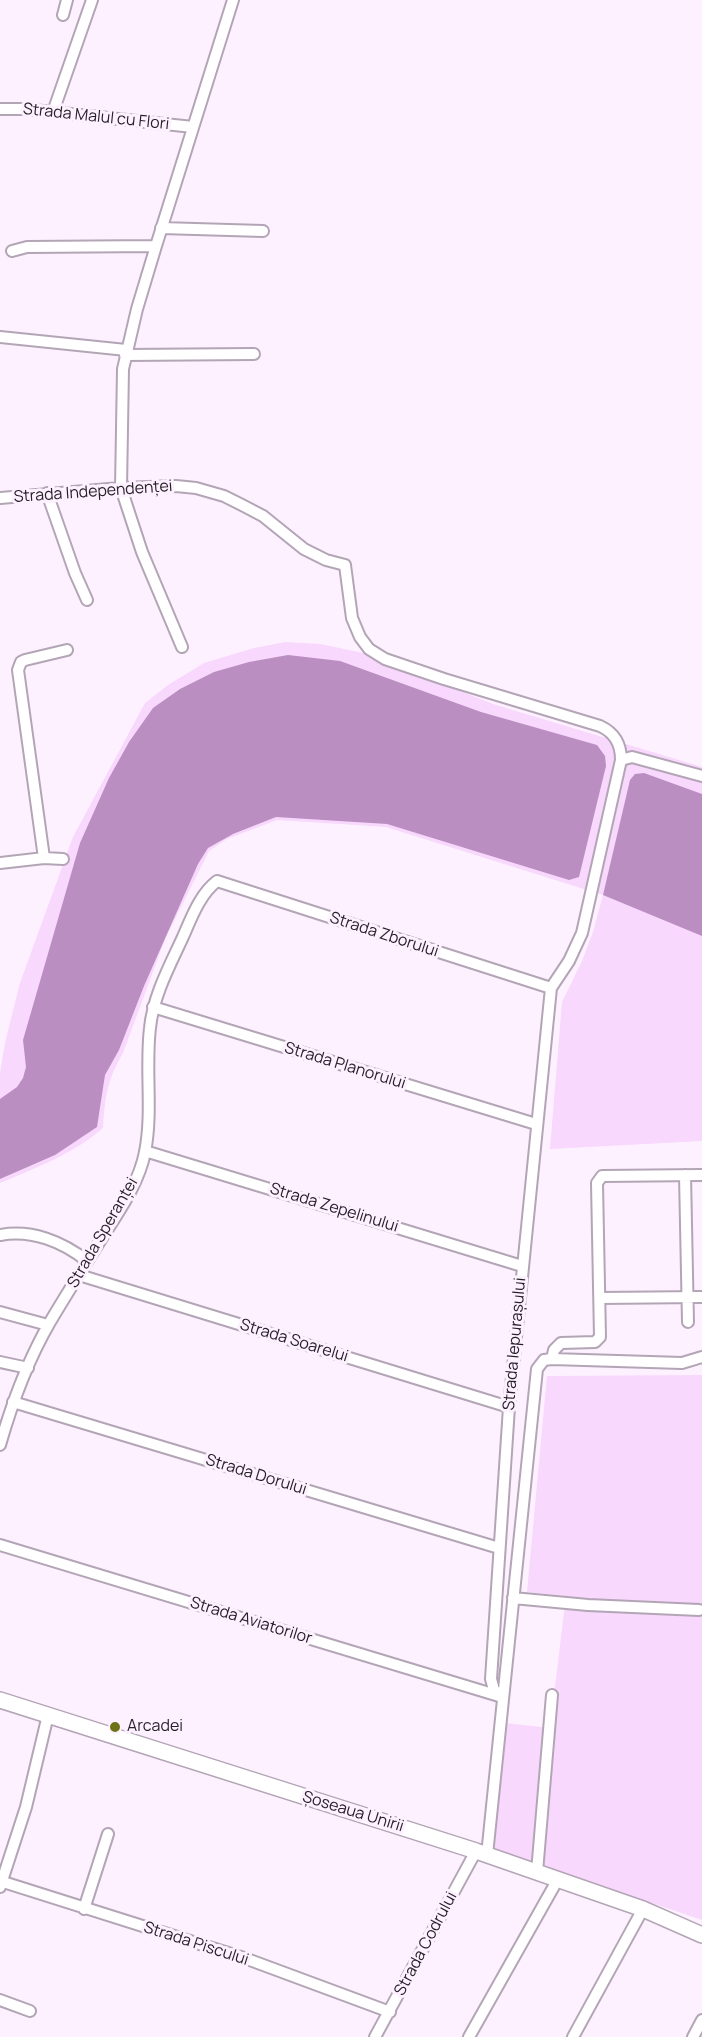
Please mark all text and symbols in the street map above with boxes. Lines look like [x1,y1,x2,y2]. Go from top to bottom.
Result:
street label: Strada Malul cu Flori [22,100,170,134]
street label: Strada Independenței [13,477,173,507]
street label: Strada Zborului [327,908,441,962]
street label: Strada Planorului [282,1038,408,1094]
street label: Strada Speranței [64,1175,142,1291]
street label: Strada Zepelinului [267,1179,401,1237]
street label: Strada Iepurașului [500,1277,530,1411]
street label: Strada Soarelui [237,1315,351,1367]
street label: Strada Dorului [203,1451,309,1499]
street label: Strada Aviatorilor [188,1593,314,1649]
place label: Arcadei [127,1717,183,1737]
marker: Arcadei [108,1720,122,1734]
street label: Șoseaua Unirii [300,1787,406,1837]
street label: Strada Codrului [391,1889,461,1999]
street label: Strada Piscului [141,1918,251,1970]

